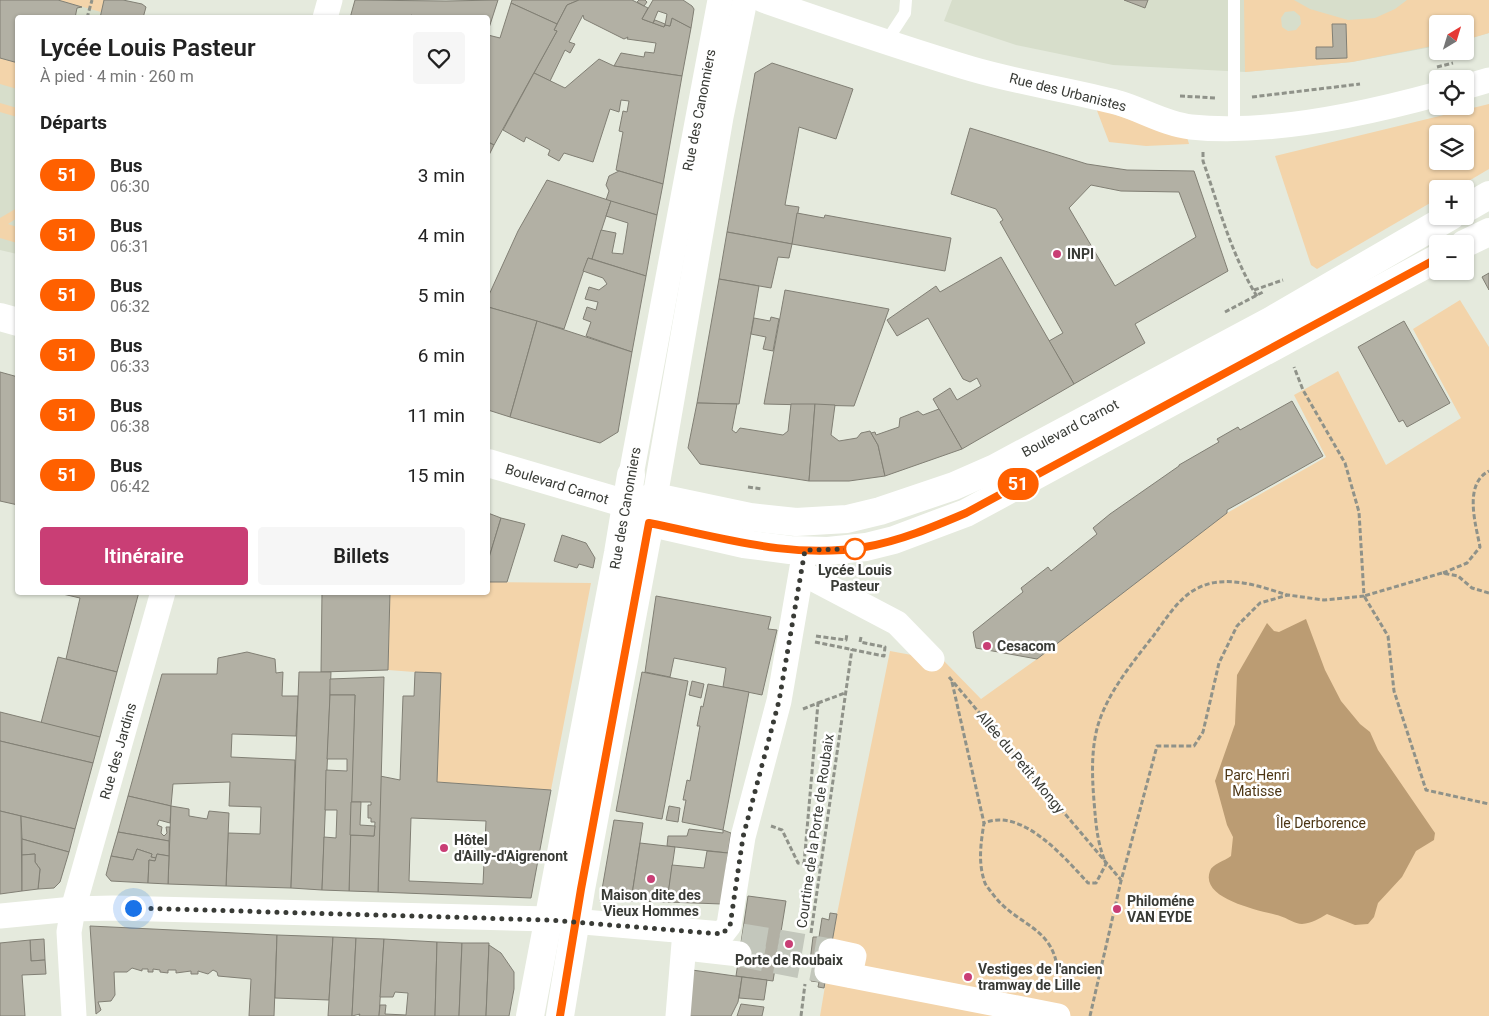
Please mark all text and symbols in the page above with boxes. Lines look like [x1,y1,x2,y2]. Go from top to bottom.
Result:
north arrow [1429,15,1474,60]
map controls [1429,15,1474,280]
button: heart [413,32,465,84]
text: Lycée Louis Pasteur [40,34,256,62]
street label: Rue des Canonniers [679,48,719,172]
text: À pied · 4 min · 260 m [40,67,194,86]
street label: Rue des Urbanistes [1008,70,1128,114]
button: locate [1429,70,1474,115]
text: Départs [40,111,107,134]
button: layers [1429,125,1474,170]
text: Bus [110,154,143,177]
text: 51 [57,164,78,185]
text: 3 min [418,164,465,187]
text: 06:30 [110,177,150,196]
button: + [1429,180,1474,225]
text: Bus [110,214,143,237]
text: 51 [57,224,78,245]
text: 4 min [418,224,465,247]
button: − [1429,235,1474,280]
text: 06:31 [110,237,150,256]
place label: INPI [1067,246,1094,262]
marker: INPI [1051,248,1063,260]
text: Bus [110,274,143,297]
text: 51 [57,284,78,305]
text: 5 min [418,284,465,307]
text: 06:32 [110,297,150,316]
text: Bus [110,334,143,357]
text: 51 [57,344,78,365]
text: 6 min [418,344,465,367]
text: 06:33 [110,357,150,376]
text: Bus [110,394,143,417]
street label: Boulevard Carnot [1019,396,1121,460]
text: 51 [57,404,78,425]
text: 11 min [407,404,465,427]
text: 06:38 [110,417,150,436]
street label: Rue des Canonniers [606,446,644,570]
text: Bus [110,454,143,477]
street label: Boulevard Carnot [503,461,611,507]
text: 51 [57,464,78,485]
text: 15 min [407,464,465,487]
line badge: 51 [996,468,1040,500]
text: 51 [1008,473,1028,494]
text: 06:42 [110,477,150,496]
button: Itinéraire [40,527,248,585]
button: Billets [258,527,465,585]
marker: Lycée Louis Pasteur [844,538,866,560]
place label: Lycée Louis Pasteur [818,562,892,594]
place label: Cesacom [997,638,1056,654]
marker: Cesacom [981,640,993,652]
street label: Rue des Jardins [97,701,139,801]
street label: Allée du Petit Mongy [974,708,1068,816]
street label: Courtine de la Porte de Roubaix [793,733,837,929]
park label: Parc Henri Matisse [1224,767,1290,799]
park label: Île Derborence [1275,814,1366,831]
place label: Hôtel d'Ailly-d'Aigrenont [454,832,568,864]
marker: Hôtel d'Ailly-d'Aigrenont [438,842,450,854]
marker: Maison dite des Vieux Hommes [645,873,657,885]
place label: Maison dite des Vieux Hommes [601,887,701,919]
place label: Philoméne VAN EYDE [1127,893,1195,925]
your location [121,896,146,921]
marker: Philoméne VAN EYDE [1111,903,1123,915]
marker: Porte de Roubaix [783,938,795,950]
place label: Porte de Roubaix [735,952,844,968]
place label: Vestiges de l'ancien tramway de Lille [978,961,1103,993]
marker: Vestiges de l'ancien tramway de Lille [962,971,974,983]

